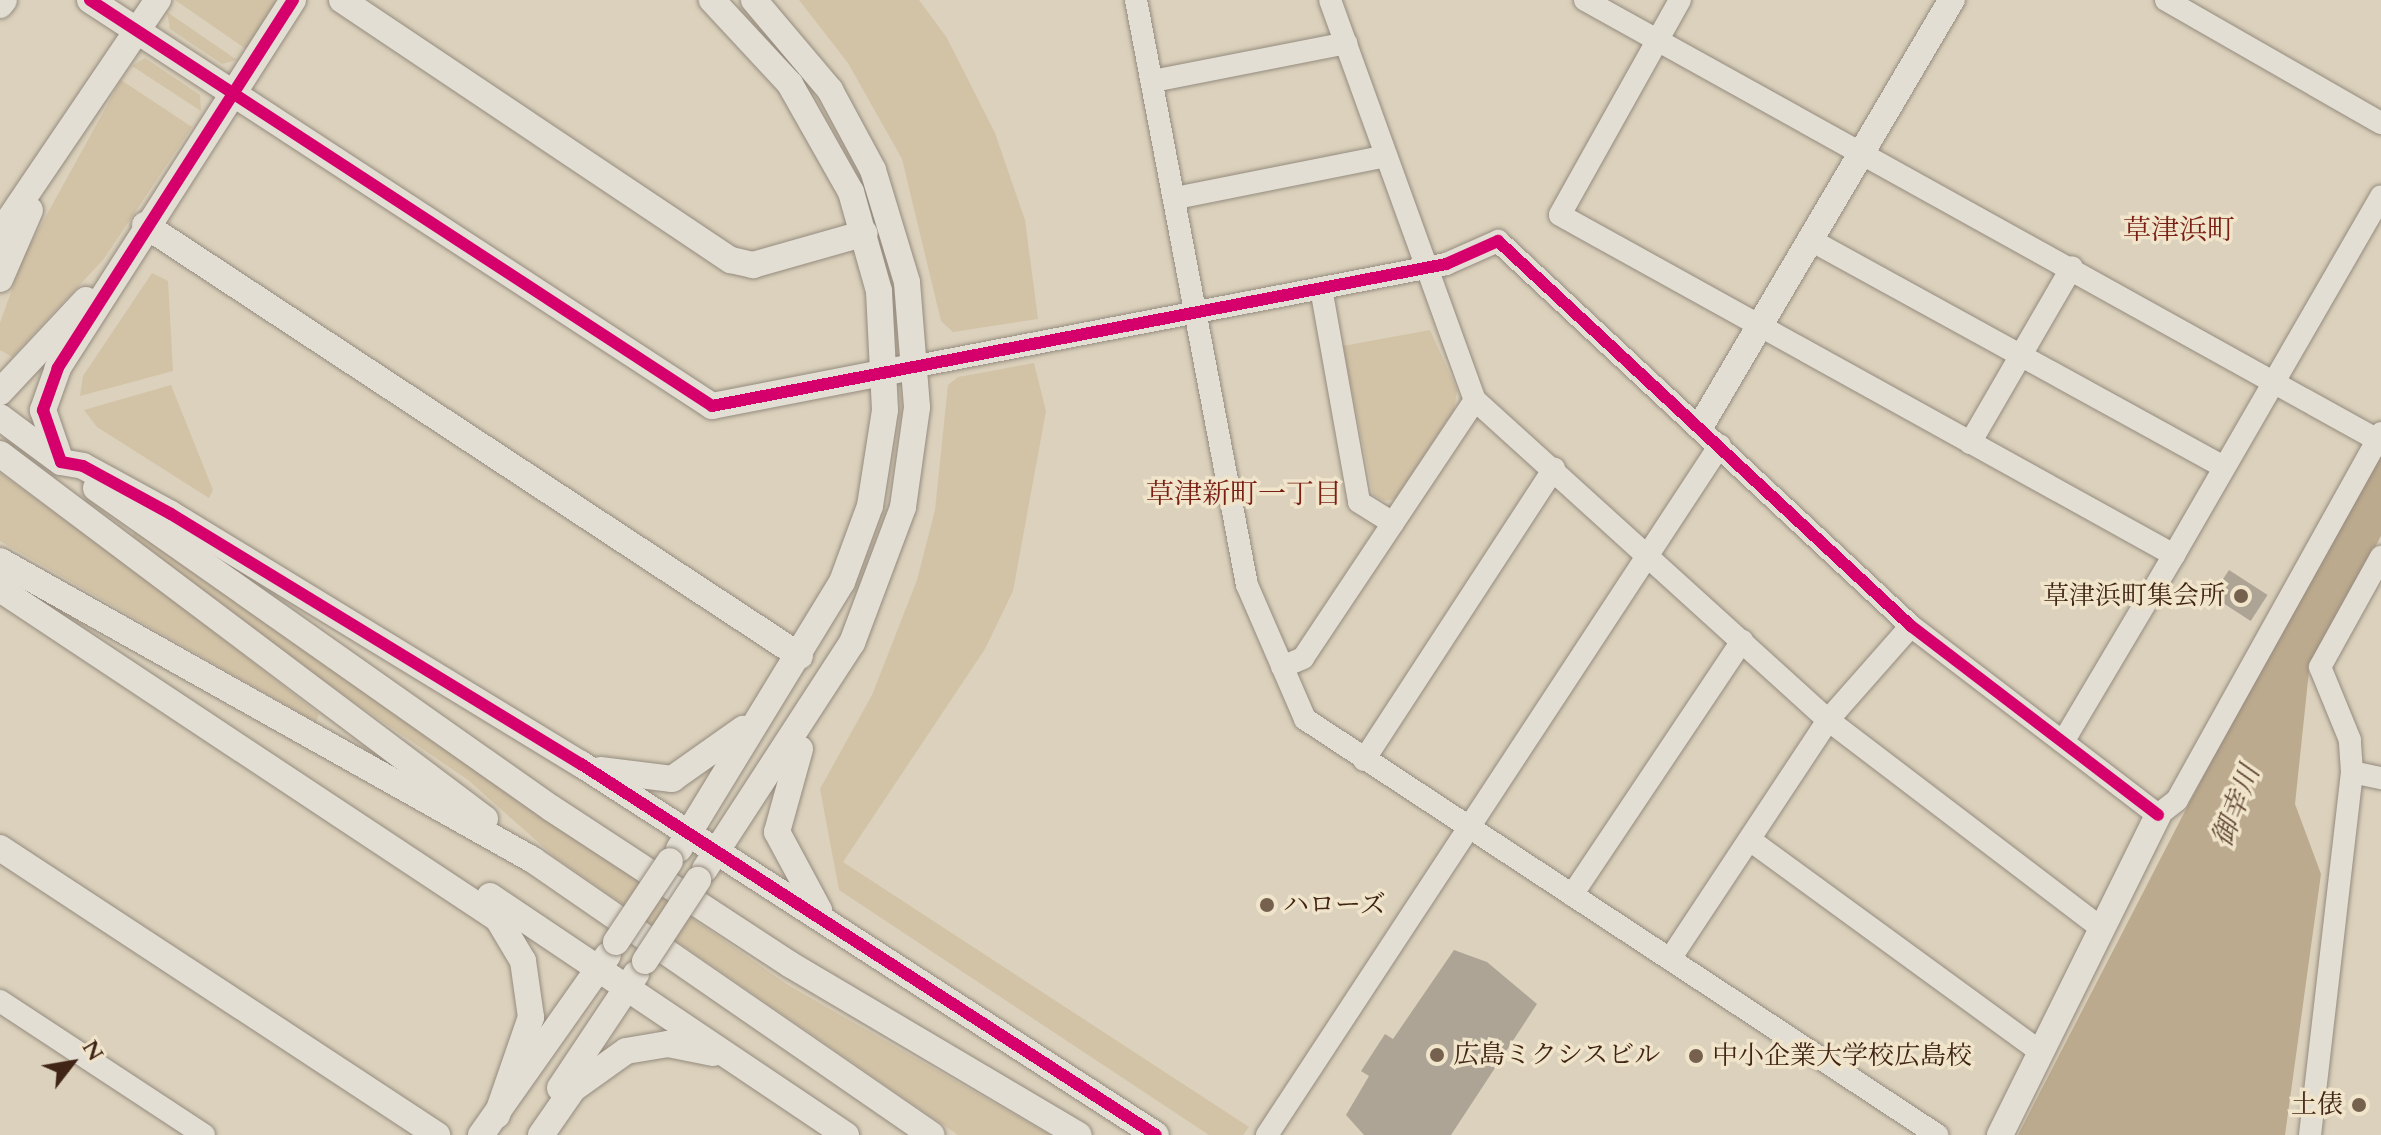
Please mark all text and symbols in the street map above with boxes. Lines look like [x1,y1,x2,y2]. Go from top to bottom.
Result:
district label: 草津浜町 [2123,213,2235,247]
district label: 草津新町一丁目 [1146,477,1342,511]
place label: 草津浜町集会所 [2043,580,2225,612]
marker: 草津浜町集会所 [2232,587,2250,605]
water label: 御幸川 [2205,761,2267,851]
place label: ハローズ [1283,889,1387,921]
marker: ハローズ [1258,896,1276,914]
north arrow [32,1023,112,1103]
text: N [75,1035,110,1067]
place label: 広島ミクシスビル [1453,1039,1661,1071]
place label: 中小企業大学校広島校 [1712,1040,1972,1072]
marker: 広島ミクシスビル [1428,1046,1446,1064]
marker: 中小企業大学校広島校 [1687,1047,1705,1065]
place label: 土俵 [2291,1089,2343,1121]
marker: 土俵 [2350,1096,2368,1114]

